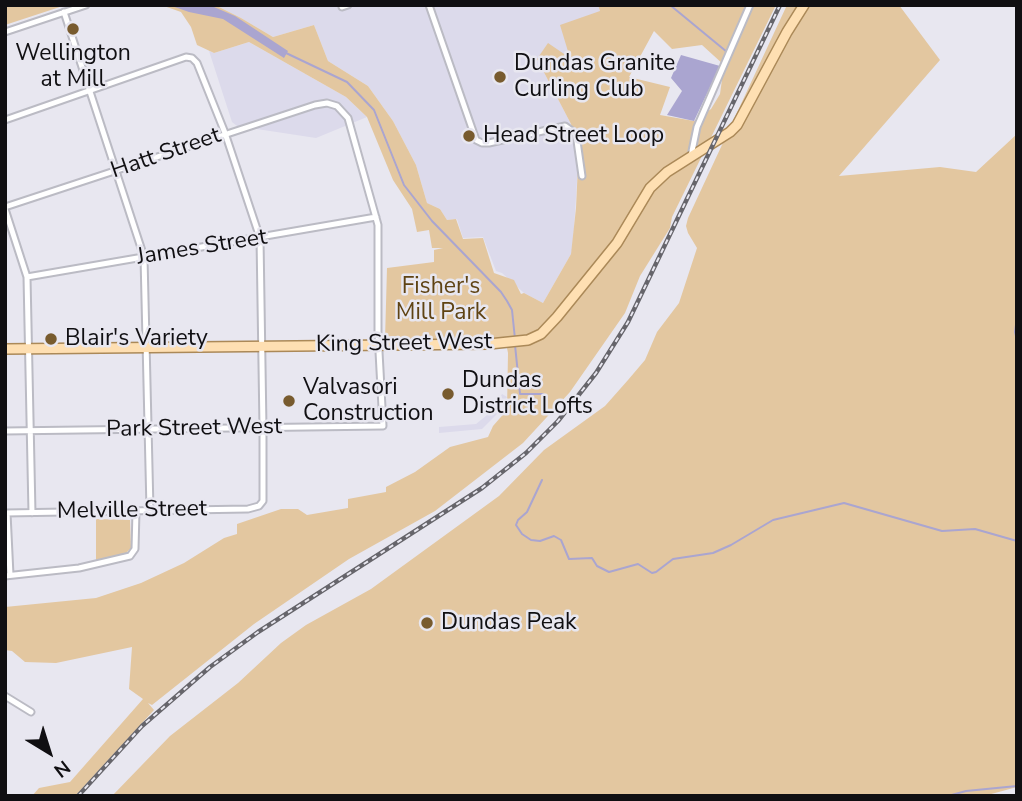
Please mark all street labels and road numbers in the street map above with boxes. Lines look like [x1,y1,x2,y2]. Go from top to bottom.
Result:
street label: Hatt Street [108,122,224,186]
street label: James Street [135,224,269,272]
street label: King Street West [316,329,492,359]
street label: Park Street West [106,414,282,444]
street label: Melville Street [57,496,207,526]

